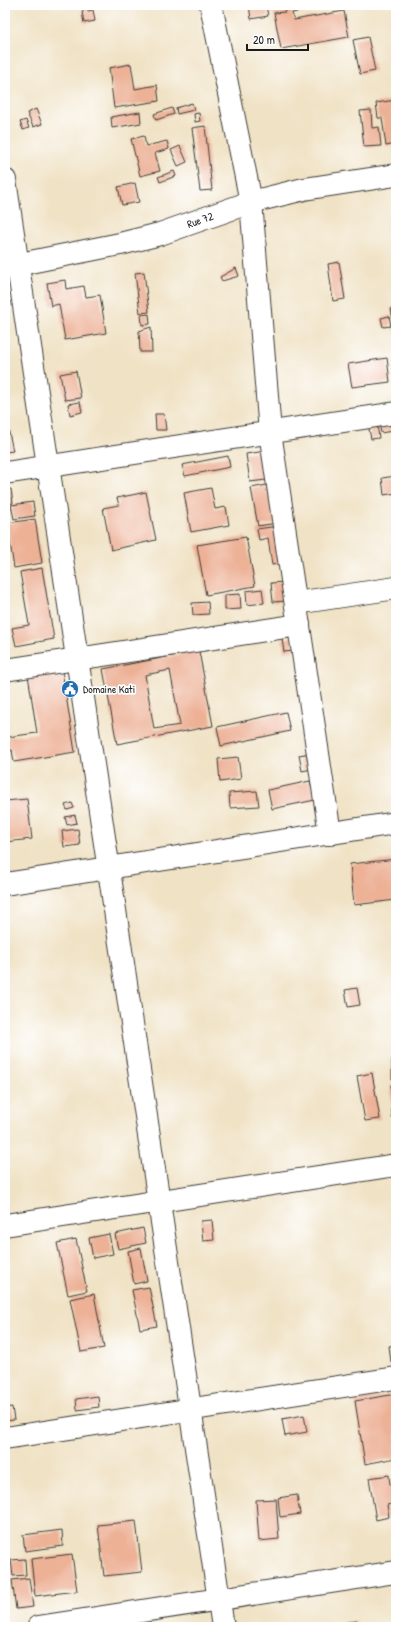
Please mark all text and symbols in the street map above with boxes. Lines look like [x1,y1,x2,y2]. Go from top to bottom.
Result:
scale bar [247,26,308,52]
text: 20 m [253,31,275,48]
street label: Rue 72 [185,209,215,231]
public building icon: Domaine Kati [60,679,80,699]
place label: Domaine Kati [83,682,135,696]

